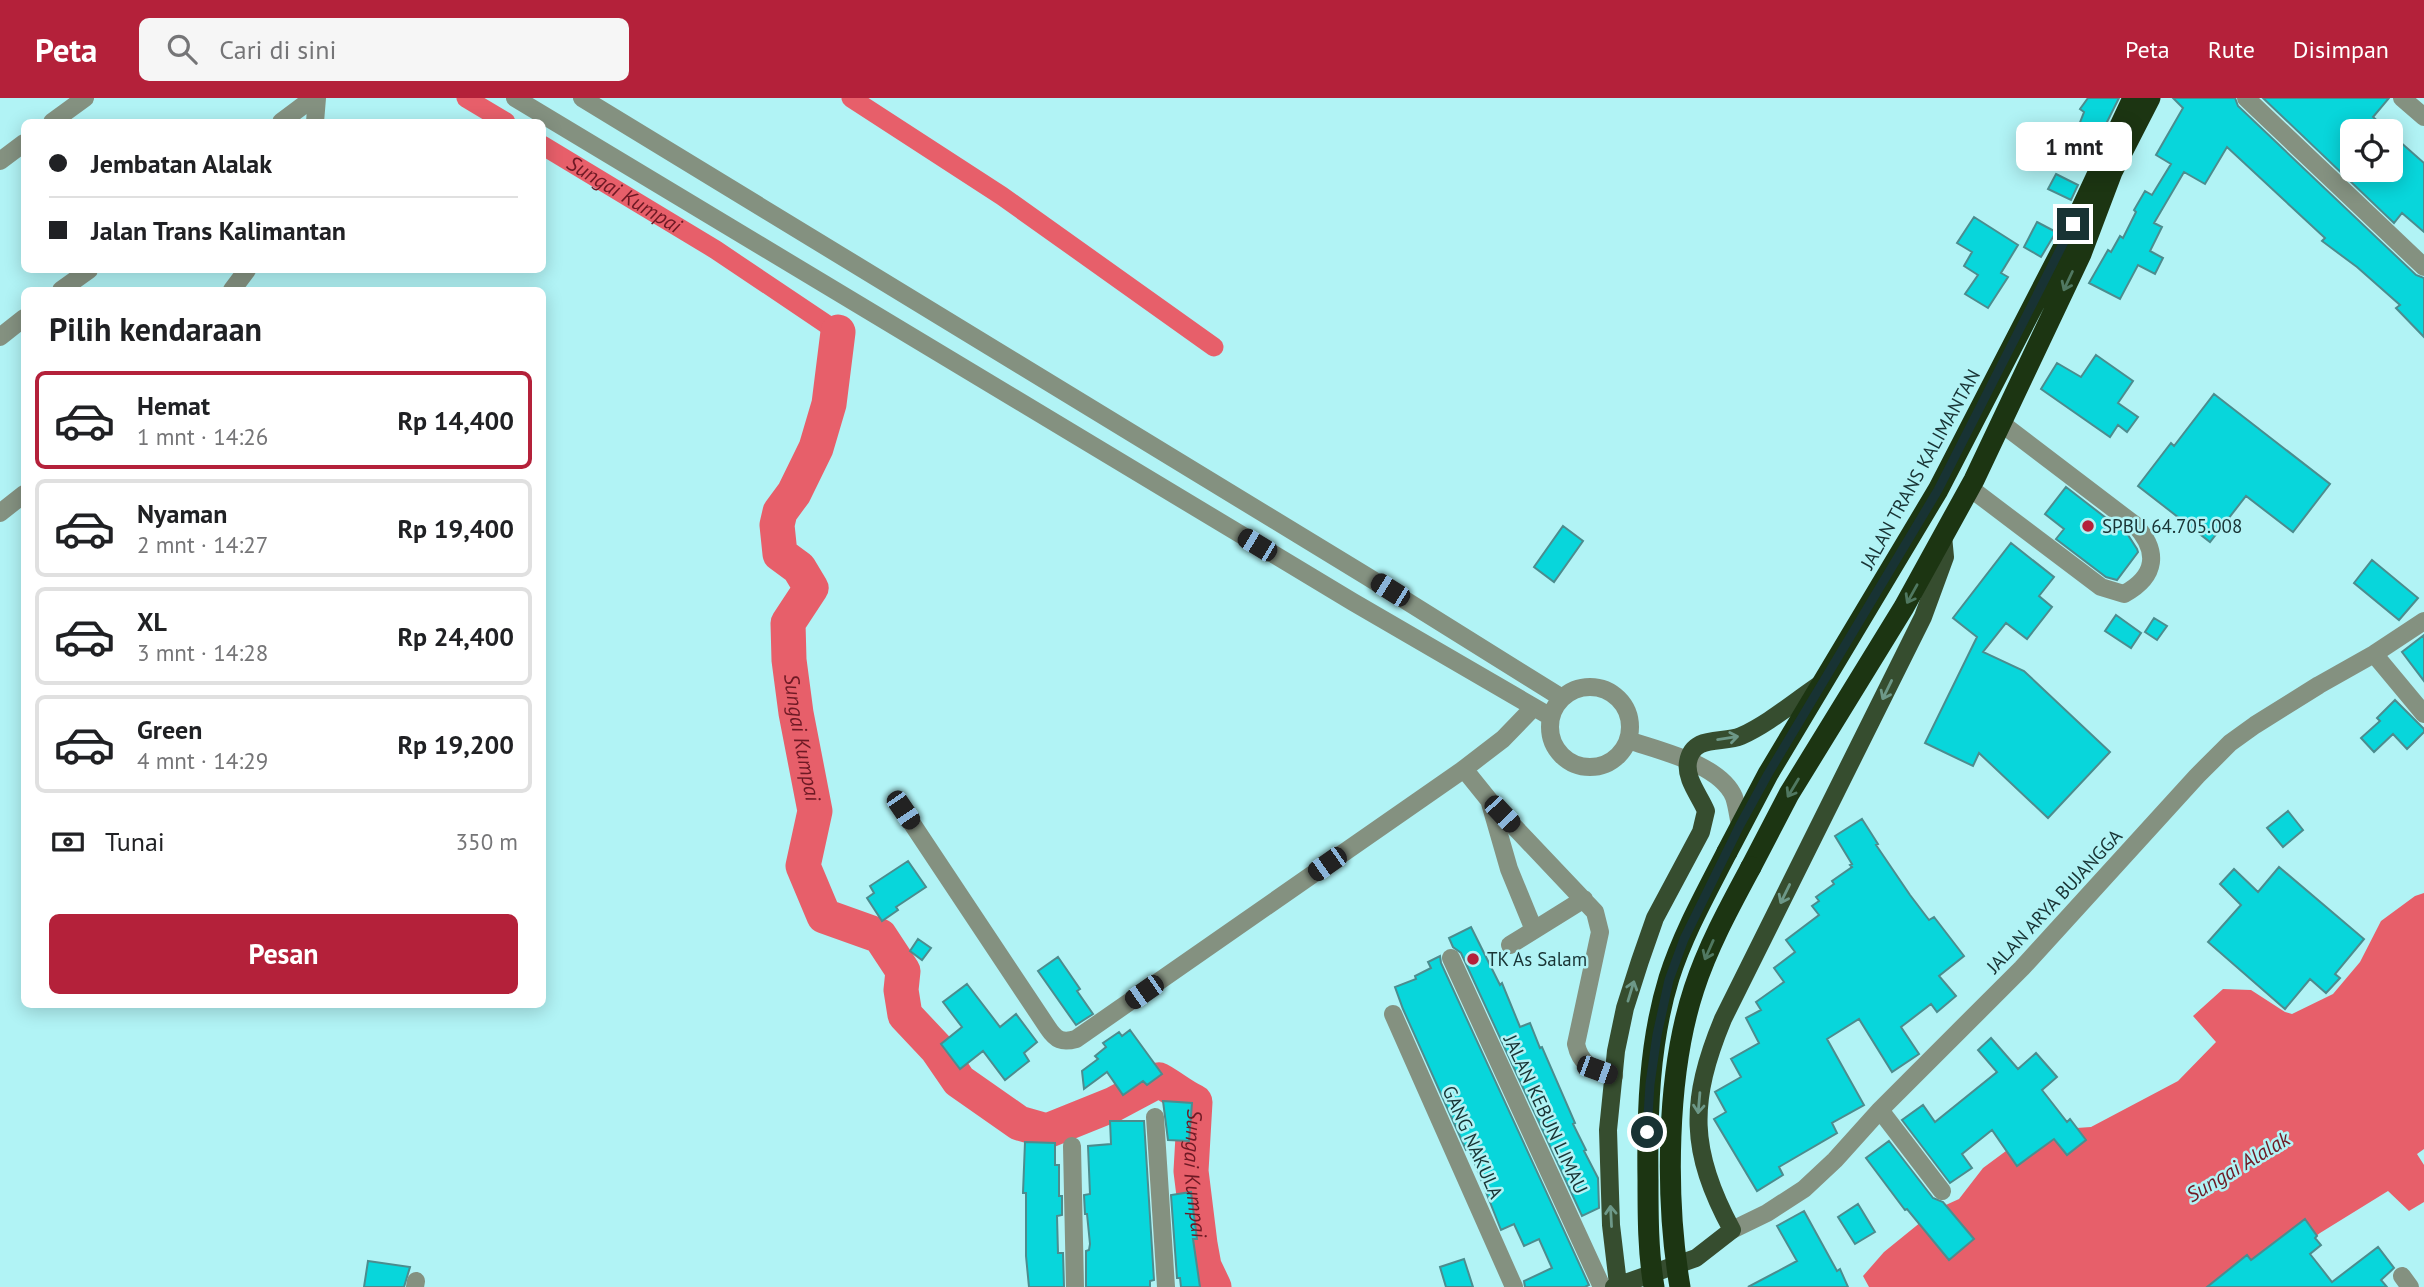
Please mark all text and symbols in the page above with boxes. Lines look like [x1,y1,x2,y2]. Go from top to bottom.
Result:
search box [139,18,629,81]
text: Peta [35,28,97,71]
icon: search [163,30,201,68]
text: Cari di sini [219,33,336,66]
text: Peta [2125,34,2170,65]
text: Rute [2208,34,2255,65]
text: Disimpan [2293,34,2389,65]
map controls [2340,119,2403,182]
button: locate [2340,119,2403,182]
callout: 1 mnt [2015,122,2131,172]
text: 1 mnt [2045,132,2103,161]
text: Jembatan Alalak [91,147,272,180]
water label: Sungai Kumpai [562,149,687,239]
route end [2057,208,2089,240]
text: Jalan Trans Kalimantan [91,214,346,247]
one-way arrow [2061,270,2074,291]
text: Pilih kendaraan [49,308,262,350]
street label: JALAN TRANS KALIMANTAN [1854,365,1985,574]
icon: car [53,389,116,452]
text: Hemat [137,389,210,422]
text: Rp 14,400 [397,404,514,437]
text: 1 mnt · 14:26 [137,422,268,451]
icon: car [53,497,116,560]
text: Nyaman [137,497,227,530]
text: Rp 19,400 [397,512,514,545]
place label: SPBU 64.705.008 [2102,514,2242,538]
marker: SPBU 64.705.008 [2080,518,2096,534]
car [1234,525,1281,565]
text: 2 mnt · 14:27 [137,530,268,559]
car [1367,570,1414,610]
one-way arrow [1904,583,1918,604]
icon: car [53,605,116,668]
text: XL [137,605,167,638]
text: Rp 24,400 [397,620,514,653]
text: 3 mnt · 14:28 [137,638,268,667]
water label: Sungai Kumpai [778,672,827,804]
one-way arrow [1879,679,1893,700]
icon: car [53,713,116,776]
text: Green [137,713,202,746]
text: Rp 19,200 [397,728,514,761]
one-way arrow [1716,731,1739,744]
text: 4 mnt · 14:29 [137,746,268,775]
one-way arrow [1786,778,1800,798]
car [883,787,924,833]
car [1480,791,1525,837]
icon: cash [49,823,87,861]
street label: JALAN ARYA BUJANGGA [1980,824,2127,979]
text: Tunai [105,825,165,858]
text: 350 m [456,827,518,856]
car [1304,843,1351,885]
one-way arrow [1778,883,1792,904]
button: Pesan [49,914,518,994]
one-way arrow [1702,939,1715,960]
place label: TK As Salam [1487,947,1587,971]
marker: TK As Salam [1465,951,1481,967]
car [1121,971,1168,1013]
one-way arrow [1625,980,1638,1002]
street label: JALAN KEBUN LIMAU [1498,1030,1593,1197]
car [1574,1053,1621,1087]
street label: GANG NAKULA [1437,1082,1509,1202]
one-way arrow [1692,1091,1705,1113]
water label: Sungai Kumpai [1178,1108,1213,1240]
route start [1631,1116,1663,1148]
water label: Sungai Alalak [2181,1124,2296,1208]
one-way arrow [1605,1205,1618,1228]

